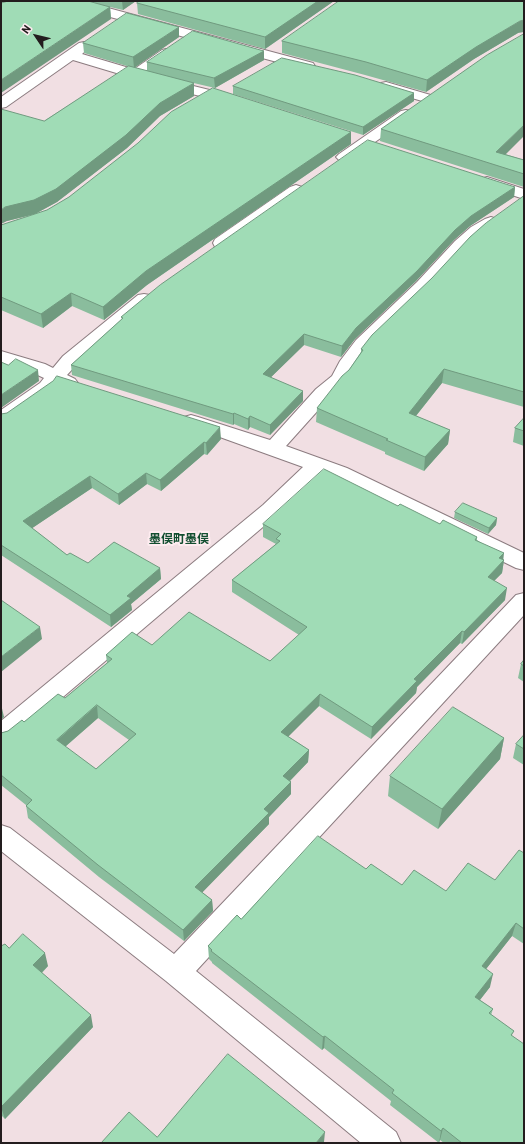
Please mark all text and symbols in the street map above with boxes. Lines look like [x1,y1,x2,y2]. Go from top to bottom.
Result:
north arrow [16,16,56,56]
text: N [18,22,33,36]
district label: 墨俣町墨俣 [149,532,209,546]

